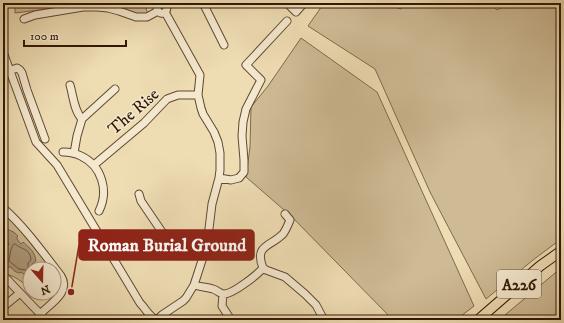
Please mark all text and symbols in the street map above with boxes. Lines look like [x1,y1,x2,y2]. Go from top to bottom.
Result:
scale bar [24,22,126,48]
text: 100 m [30,29,59,44]
street label: The Rise [103,83,164,140]
callout: Roman Burial Ground [79,230,254,260]
text: Roman Burial Ground [88,235,247,257]
north arrow [22,261,62,301]
road number: A226 [497,270,541,298]
text: N [38,281,52,298]

